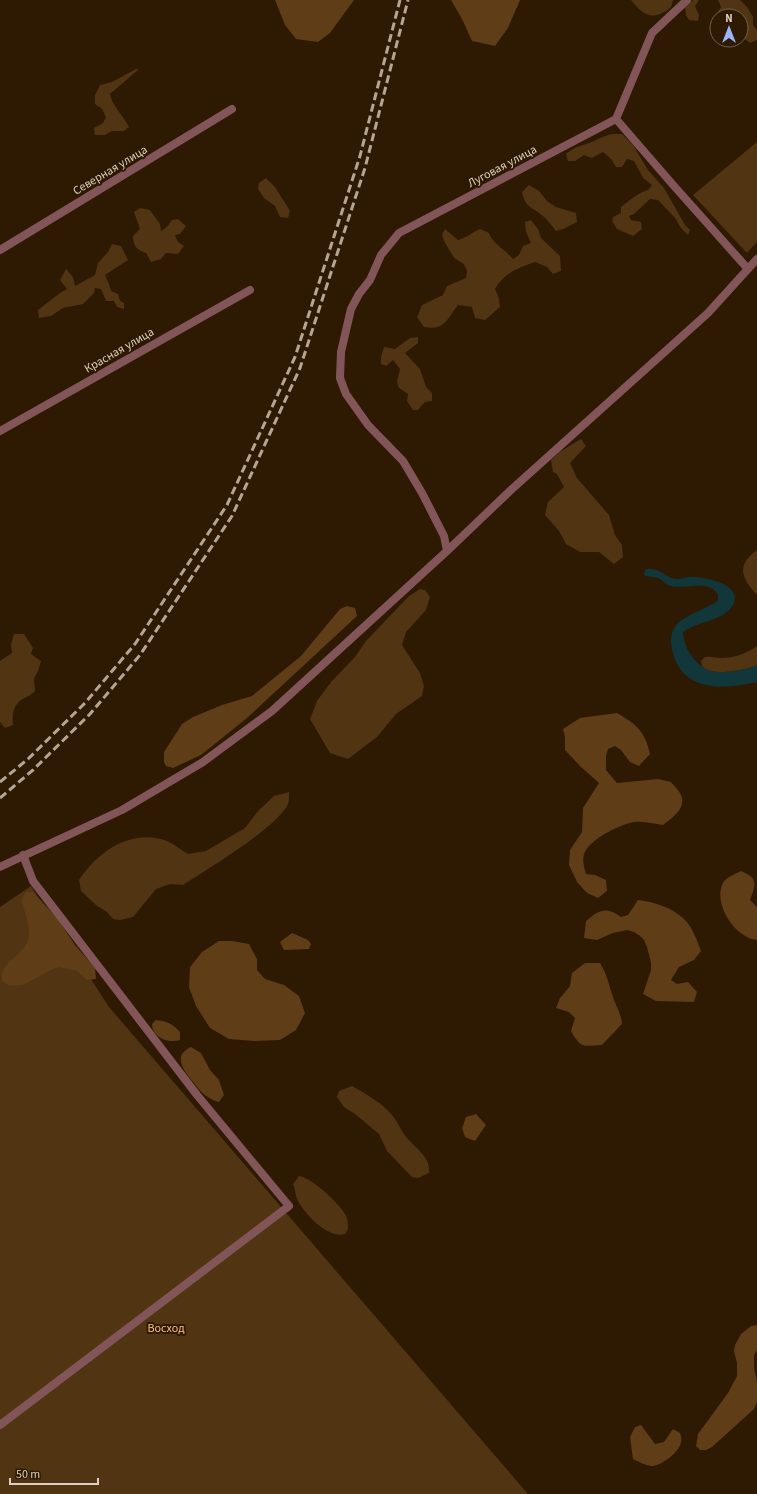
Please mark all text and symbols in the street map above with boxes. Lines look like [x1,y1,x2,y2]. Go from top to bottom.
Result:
north arrow [709,8,749,48]
text: N [725,11,733,26]
street label: Северная улица [70,141,151,199]
street label: Луговая улица [465,141,540,192]
street label: Красная улица [81,324,157,377]
park label: Восход [147,1320,185,1337]
scale bar [10,1460,98,1486]
text: 50 m [16,1466,40,1483]

